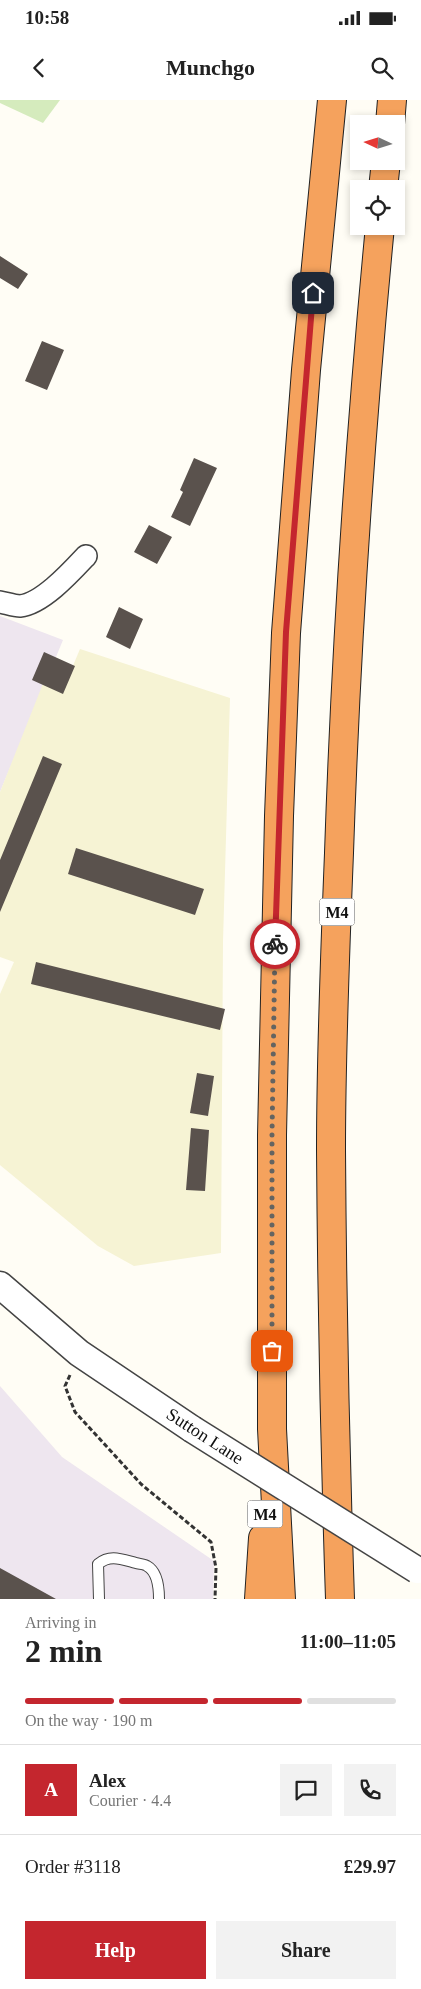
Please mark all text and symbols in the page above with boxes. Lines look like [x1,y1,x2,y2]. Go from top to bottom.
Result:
text: 10:58 [25,7,69,28]
icon: back [25,54,53,82]
icon: search [368,54,396,82]
text: Munchgo [166,55,255,80]
north arrow [350,115,405,170]
map controls [350,115,405,235]
button: locate [350,180,405,235]
pin [292,272,334,314]
icon: home [299,279,327,307]
road number: M4 [320,899,354,926]
courier [250,919,300,969]
icon: bike [261,930,289,958]
pin [251,1330,293,1372]
icon: bag [258,1337,286,1365]
street label: Sutton Lane [163,1404,247,1468]
road number: M4 [248,1500,282,1528]
text: Arriving in [25,1614,97,1631]
text: 11:00–11:05 [300,1631,396,1652]
text: 2 min [25,1633,102,1669]
text: On the way · 190 m [25,1712,153,1729]
button: chat [280,1764,332,1816]
button: phone [344,1764,396,1816]
text: Alex [89,1770,126,1791]
text: A [44,1779,58,1800]
text: Courier · 4.4 [89,1792,171,1809]
text: Order #3118 [25,1856,121,1877]
text: £29.97 [344,1856,396,1877]
button: Help [25,1921,206,1979]
button: Share [216,1921,396,1979]

